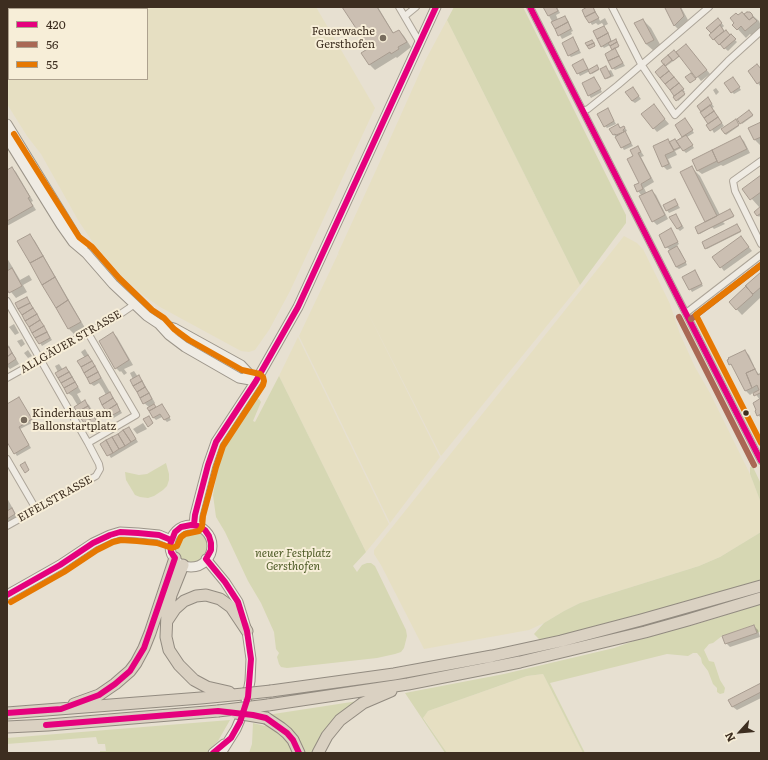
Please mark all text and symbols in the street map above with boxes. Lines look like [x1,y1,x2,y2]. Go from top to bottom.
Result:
legend [8,8,148,80]
text: 420 [46,15,66,33]
place label: Feuerwache Gersthofen [312,25,375,51]
marker: Feuerwache Gersthofen [378,33,388,43]
text: 56 [46,35,59,53]
text: 55 [46,55,58,73]
street label: ALLGÄUER STRASSE [18,308,124,376]
place label: Kinderhaus am Ballonstartplatz [32,407,116,433]
unlabelled marker [741,408,751,418]
marker: Kinderhaus am Ballonstartplatz [19,415,29,425]
street label: EIFELSTRASSE [16,473,94,525]
park label: neuer Festplatz Gersthofen [255,547,331,573]
north arrow [720,712,760,752]
text: N [720,730,739,745]

